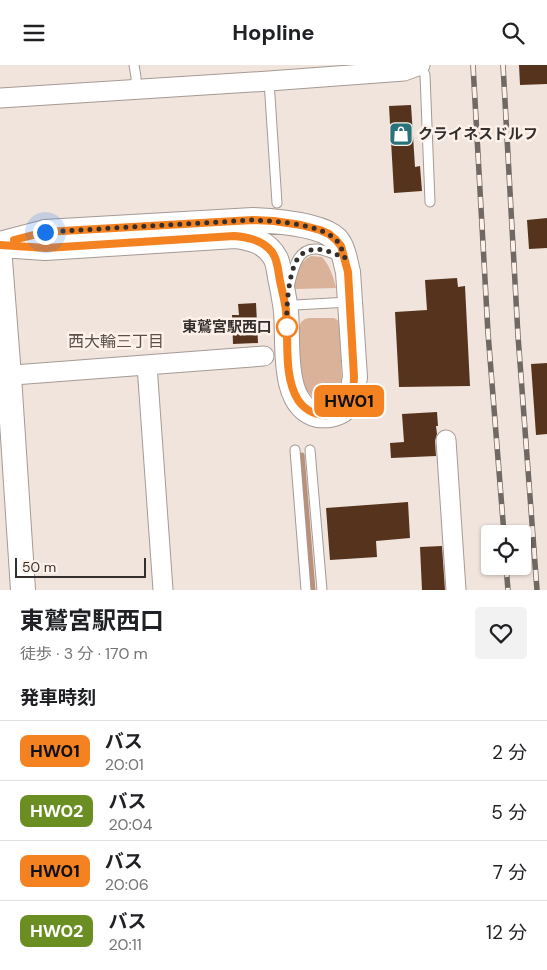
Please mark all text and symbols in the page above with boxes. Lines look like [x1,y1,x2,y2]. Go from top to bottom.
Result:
text: Hopline [232,18,315,47]
icon: menu [20,19,48,47]
icon: search [499,19,527,47]
shop icon: クライネスドルフ [388,121,414,147]
place label: クライネスドルフ [418,124,538,144]
your location [33,220,58,245]
marker: 東鷲宮駅西口 [276,316,298,338]
place label: 東鷲宮駅西口 [182,317,272,337]
district label: 西大輪三丁目 [68,331,164,352]
line badge: HW01 [314,385,384,417]
text: HW01 [324,389,374,413]
map controls [481,525,531,575]
button: locate [481,525,531,575]
scale bar [15,555,146,578]
text: 50 m [22,558,56,576]
text: 東鷲宮駅西口 [20,605,164,636]
button: heart [475,607,527,659]
text: 徒歩 · 3 分 · 170 m [20,643,148,664]
text: 発車時刻 [20,685,96,710]
text: バス [105,729,143,754]
text: HW01 [30,739,80,763]
text: 2 分 [492,740,527,765]
text: 20:01 [105,754,144,775]
text: バス [108,789,146,814]
text: HW02 [30,799,83,823]
text: 5 分 [491,800,527,825]
text: 20:04 [108,814,152,835]
text: バス [105,849,143,874]
text: HW01 [30,859,80,883]
text: 7 分 [493,860,527,885]
text: 20:06 [105,874,149,895]
text: バス [108,909,146,934]
text: HW02 [30,919,83,943]
text: 12 分 [486,920,527,945]
text: 20:11 [108,934,142,955]

